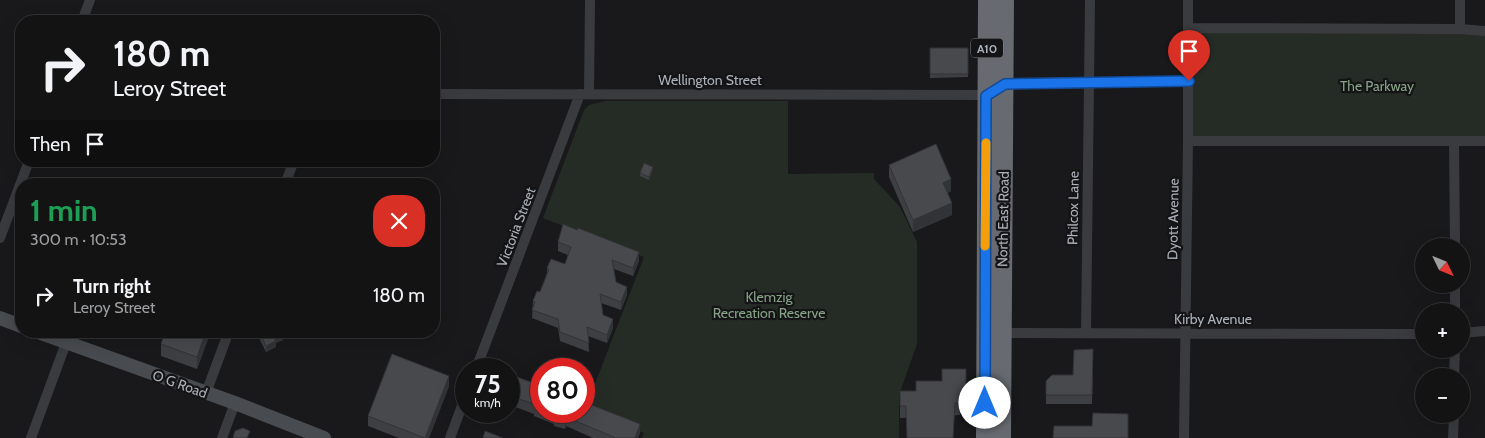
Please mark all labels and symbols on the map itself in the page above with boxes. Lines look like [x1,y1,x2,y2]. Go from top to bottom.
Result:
pin [1168,30,1210,81]
road number: A10 [971,38,1003,58]
street label: Wellington Street [658,71,762,89]
park label: The Parkway [1340,77,1414,95]
street label: North East Road [993,171,1013,267]
street label: Philcox Lane [1063,171,1083,245]
street label: Dyott Avenue [1163,178,1183,260]
street label: Victoria Street [493,184,540,269]
north arrow [1415,238,1470,292]
park label: Klemzig Recreation Reserve [713,288,825,322]
street label: Kirby Avenue [1174,310,1252,328]
speed limit sign: 80 [530,358,595,423]
street label: O G Road [150,366,210,402]
position arrow [958,376,1010,428]

